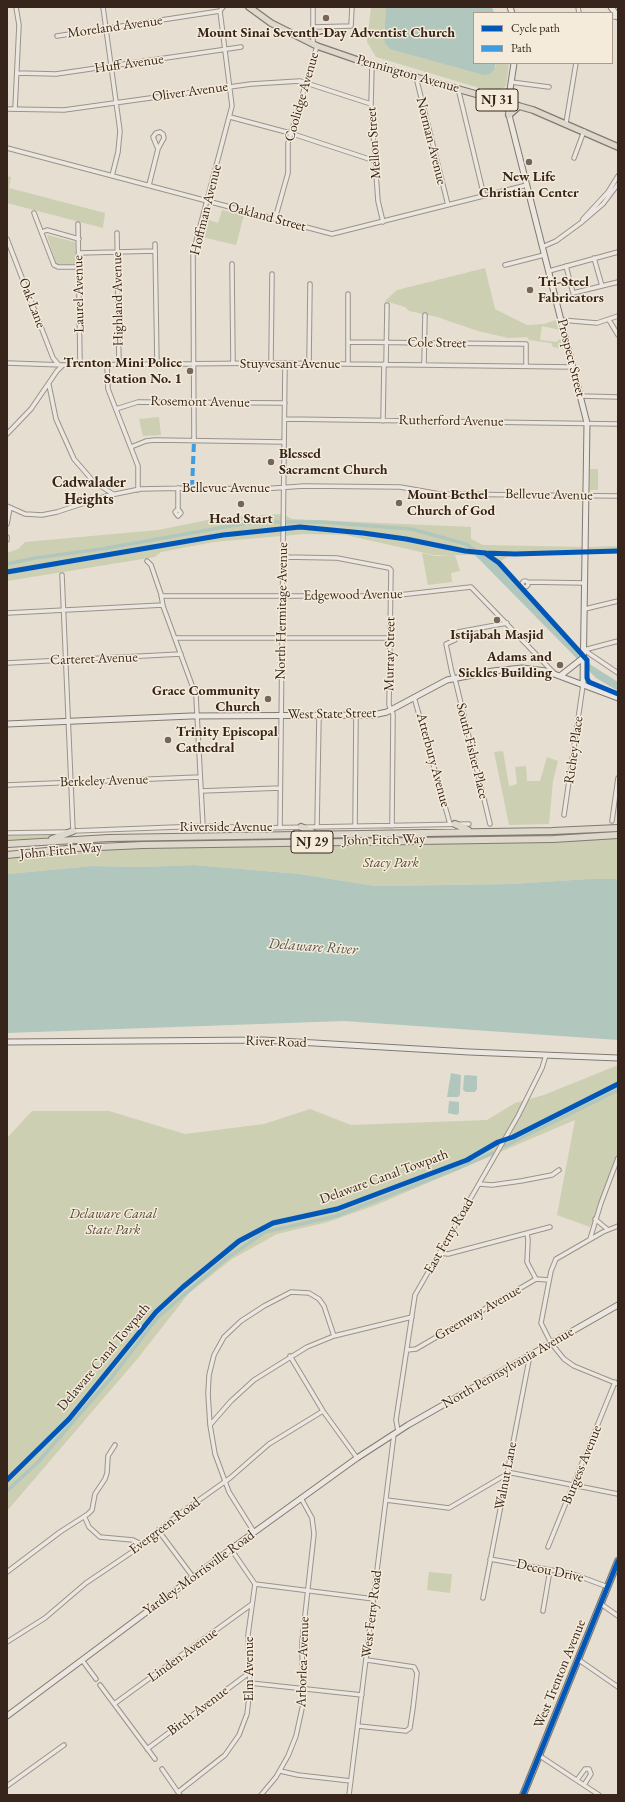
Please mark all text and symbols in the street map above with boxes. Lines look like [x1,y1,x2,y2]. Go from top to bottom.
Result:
street label: Moreland Avenue [66,12,164,42]
legend [473,12,613,64]
marker: Mount Sinai Seventh-Day Adventist Church [321,13,331,23]
text: Cycle path [511,20,560,36]
place label: Mount Sinai Seventh-Day Adventist Church [197,25,455,41]
text: Path [511,40,532,56]
street label: Coolidge Avenue [281,50,323,144]
street label: Huff Avenue [93,51,165,77]
street label: Pennington Avenue [355,51,461,97]
street label: Oliver Avenue [151,78,229,106]
road number: NJ 31 [476,89,518,111]
street label: Norman Avenue [412,96,450,186]
street label: Mellon Street [363,106,385,180]
marker: New Life Christian Center [524,157,534,167]
street label: Hoffman Avenue [187,163,225,257]
place label: New Life Christian Center [479,169,579,202]
street label: Oakland Street [226,199,308,235]
street label: Highland Avenue [109,252,127,346]
street label: Laurel Avenue [70,255,88,333]
place label: Tri-Steel Fabricators [538,274,604,306]
street label: Oak Lane [15,276,49,330]
marker: Tri-Steel Fabricators [525,285,535,295]
street label: Prospect Street [553,317,589,399]
street label: Cole Street [407,334,467,352]
place label: Trenton Mini Police Station No. 1 [63,355,182,388]
street label: Stuyvesant Avenue [240,356,340,372]
marker: Trenton Mini Police Station No. 1 [185,366,195,376]
street label: Rosemont Avenue [150,393,250,411]
street label: Rutherford Avenue [398,412,504,430]
place label: Blessed Sacrament Church [279,446,388,478]
marker: Blessed Sacrament Church [266,457,276,467]
district label: Cadwalader Heights [52,474,126,509]
street label: Bellevue Avenue [182,480,270,496]
street label: Bellevue Avenue [505,486,593,504]
place label: Mount Bethel Church of God [407,487,495,520]
marker: Mount Bethel Church of God [394,498,404,508]
marker: Head Start [236,499,246,509]
place label: Head Start [209,511,273,527]
street label: North Hermitage Avenue [272,542,292,680]
street label: Edgewood Avenue [303,586,403,604]
marker: Istijabah Masjid [492,615,502,625]
street label: Murray Street [381,617,399,691]
place label: Istijabah Masjid [450,627,544,643]
street label: Carteret Avenue [50,649,138,669]
place label: Adams and Sickles Building [459,649,552,682]
marker: Adams and Sickles Building [555,660,565,670]
place label: Grace Community Church [152,683,260,716]
marker: Grace Community Church [263,694,273,704]
street label: South Fisher Place [452,701,492,801]
street label: West State Street [288,705,376,723]
street label: Atterbury Avenue [412,711,454,809]
street label: Richey Place [561,715,587,785]
place label: Trinity Episcopal Cathedral [176,724,278,756]
marker: Trinity Episcopal Cathedral [163,735,173,745]
street label: Berkeley Avenue [60,771,148,791]
street label: Riverside Avenue [180,819,272,835]
road number: NJ 29 [291,831,333,853]
street label: John Fitch Way [343,831,425,849]
street label: John Fitch Way [19,839,103,863]
park label: Stacy Park [363,855,419,871]
water label: Delaware River [268,935,358,959]
street label: River Road [245,1033,307,1051]
street label: Delaware Canal Towpath [317,1146,451,1208]
street label: East Ferry Road [421,1195,477,1277]
park label: Delaware Canal State Park [69,1206,157,1238]
street label: Greenway Avenue [432,1282,524,1344]
street label: Delaware Canal Towpath [54,1300,154,1414]
street label: North Pennsylvania Avenue [439,1323,577,1413]
street label: Burgess Avenue [559,1423,605,1507]
street label: Walnut Lane [491,1441,521,1511]
street label: Evergreen Road [126,1494,204,1558]
street label: Yardley-Morrisville Road [140,1527,258,1619]
street label: Decou Drive [515,1556,585,1586]
street label: West Ferry Road [358,1569,386,1659]
street label: Arborlea Avenue [293,1616,313,1708]
street label: West Trenton Avenue [531,1617,589,1731]
street label: Linden Avenue [145,1624,221,1686]
street label: Elm Avenue [241,1636,257,1702]
street label: Birch Avenue [164,1683,232,1739]

